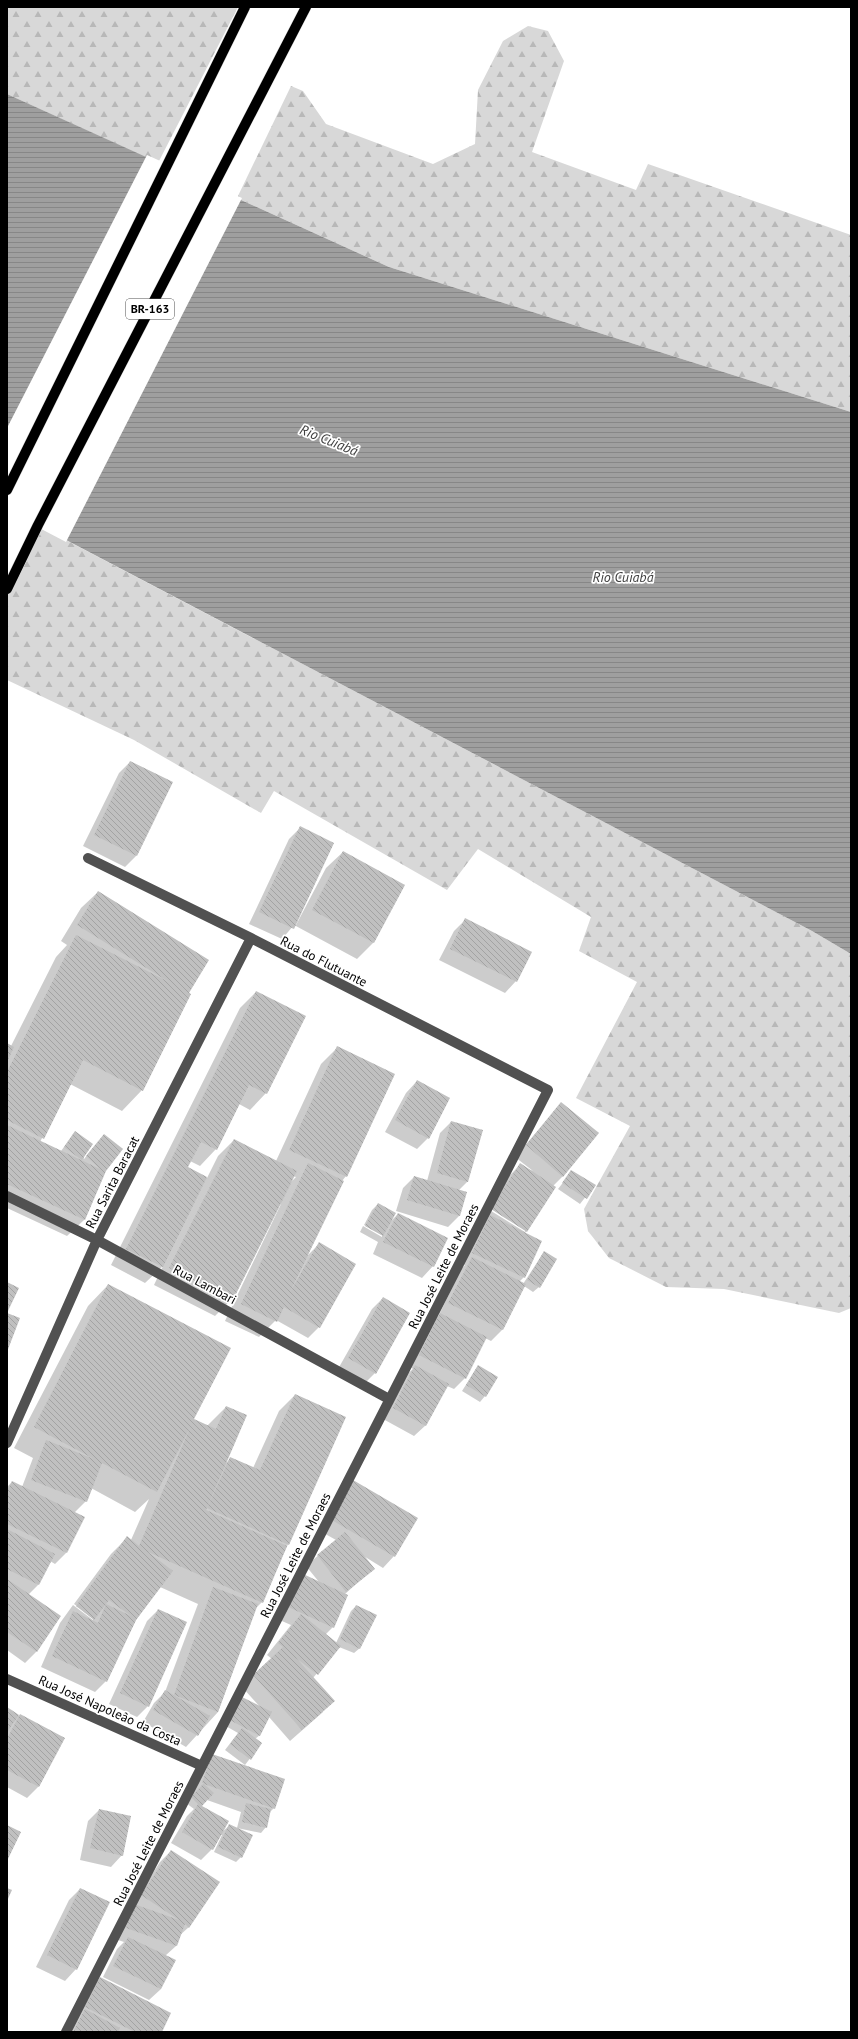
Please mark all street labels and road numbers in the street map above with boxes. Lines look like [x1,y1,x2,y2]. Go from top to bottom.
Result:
road number: BR-163 [126,299,174,319]
street label: Rua do Flutuante [277,932,370,991]
street label: Rua Sarita Baracat [82,1133,143,1231]
street label: Rua José Leite de Moraes [404,1201,482,1332]
street label: Rua Lambari [170,1261,239,1308]
street label: Rua José Leite de Moraes [256,1490,334,1621]
street label: Rua José Napoleão da Costa [36,1671,184,1750]
street label: Rua José Leite de Moraes [109,1778,187,1909]

